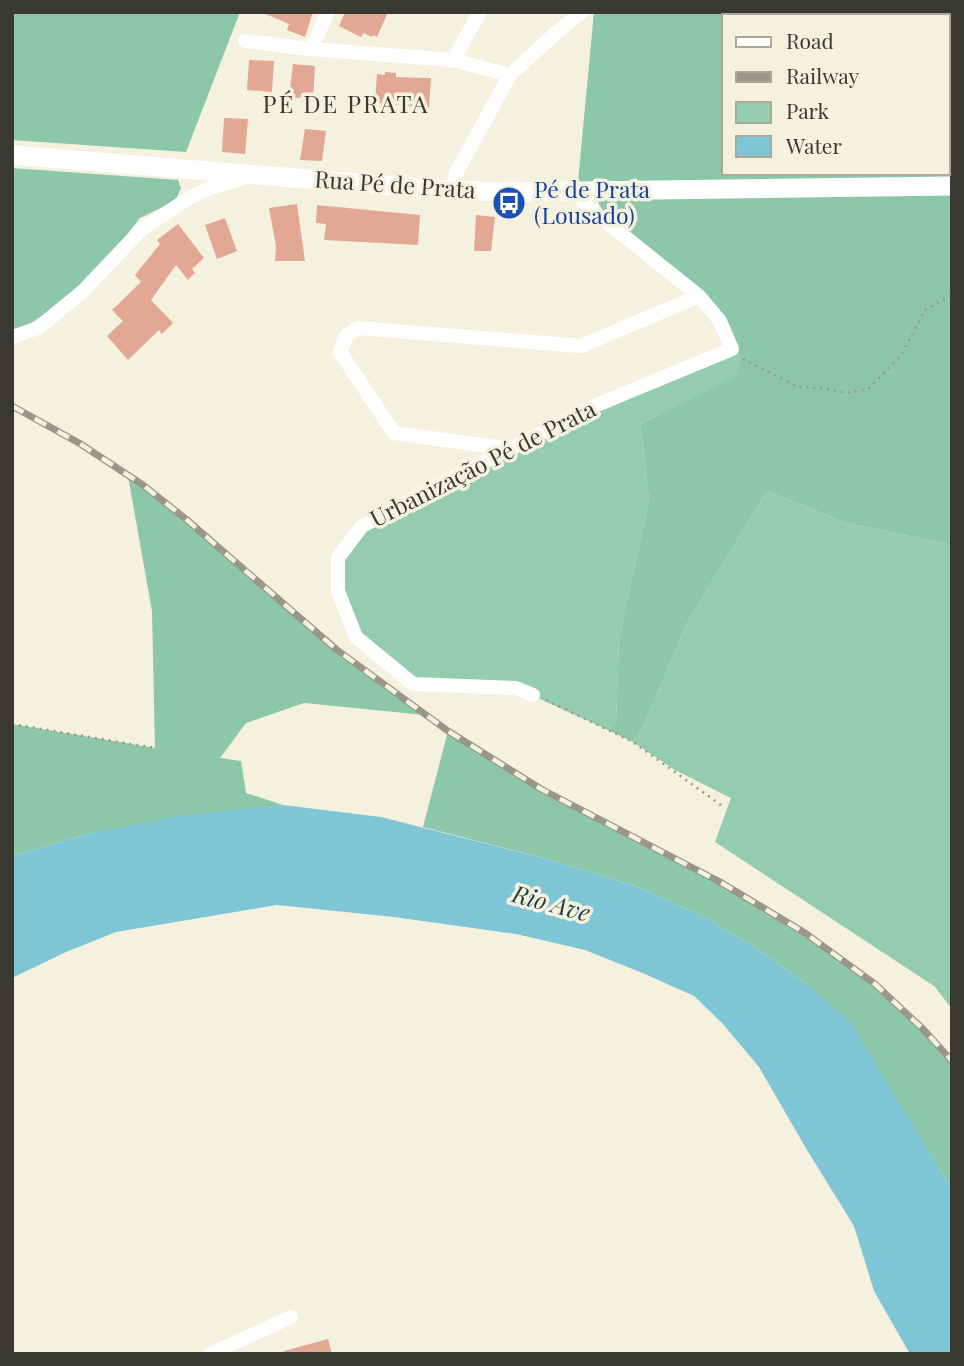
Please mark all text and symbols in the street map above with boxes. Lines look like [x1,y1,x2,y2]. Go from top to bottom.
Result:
legend [722,14,950,175]
text: Road [786,26,834,54]
text: Railway [786,61,860,89]
district label: PÉ DE PRATA [263,87,429,119]
text: Park [786,96,830,124]
text: Water [785,131,842,159]
street label: Rua Pé de Prata [314,162,477,205]
place label: Pé de Prata (Lousado) [534,173,651,230]
bus stop icon: Pé de Prata (Lousado) [490,184,528,222]
street label: Urbanização Pé de Prata [364,392,601,533]
water label: Rio Ave [508,876,594,928]

